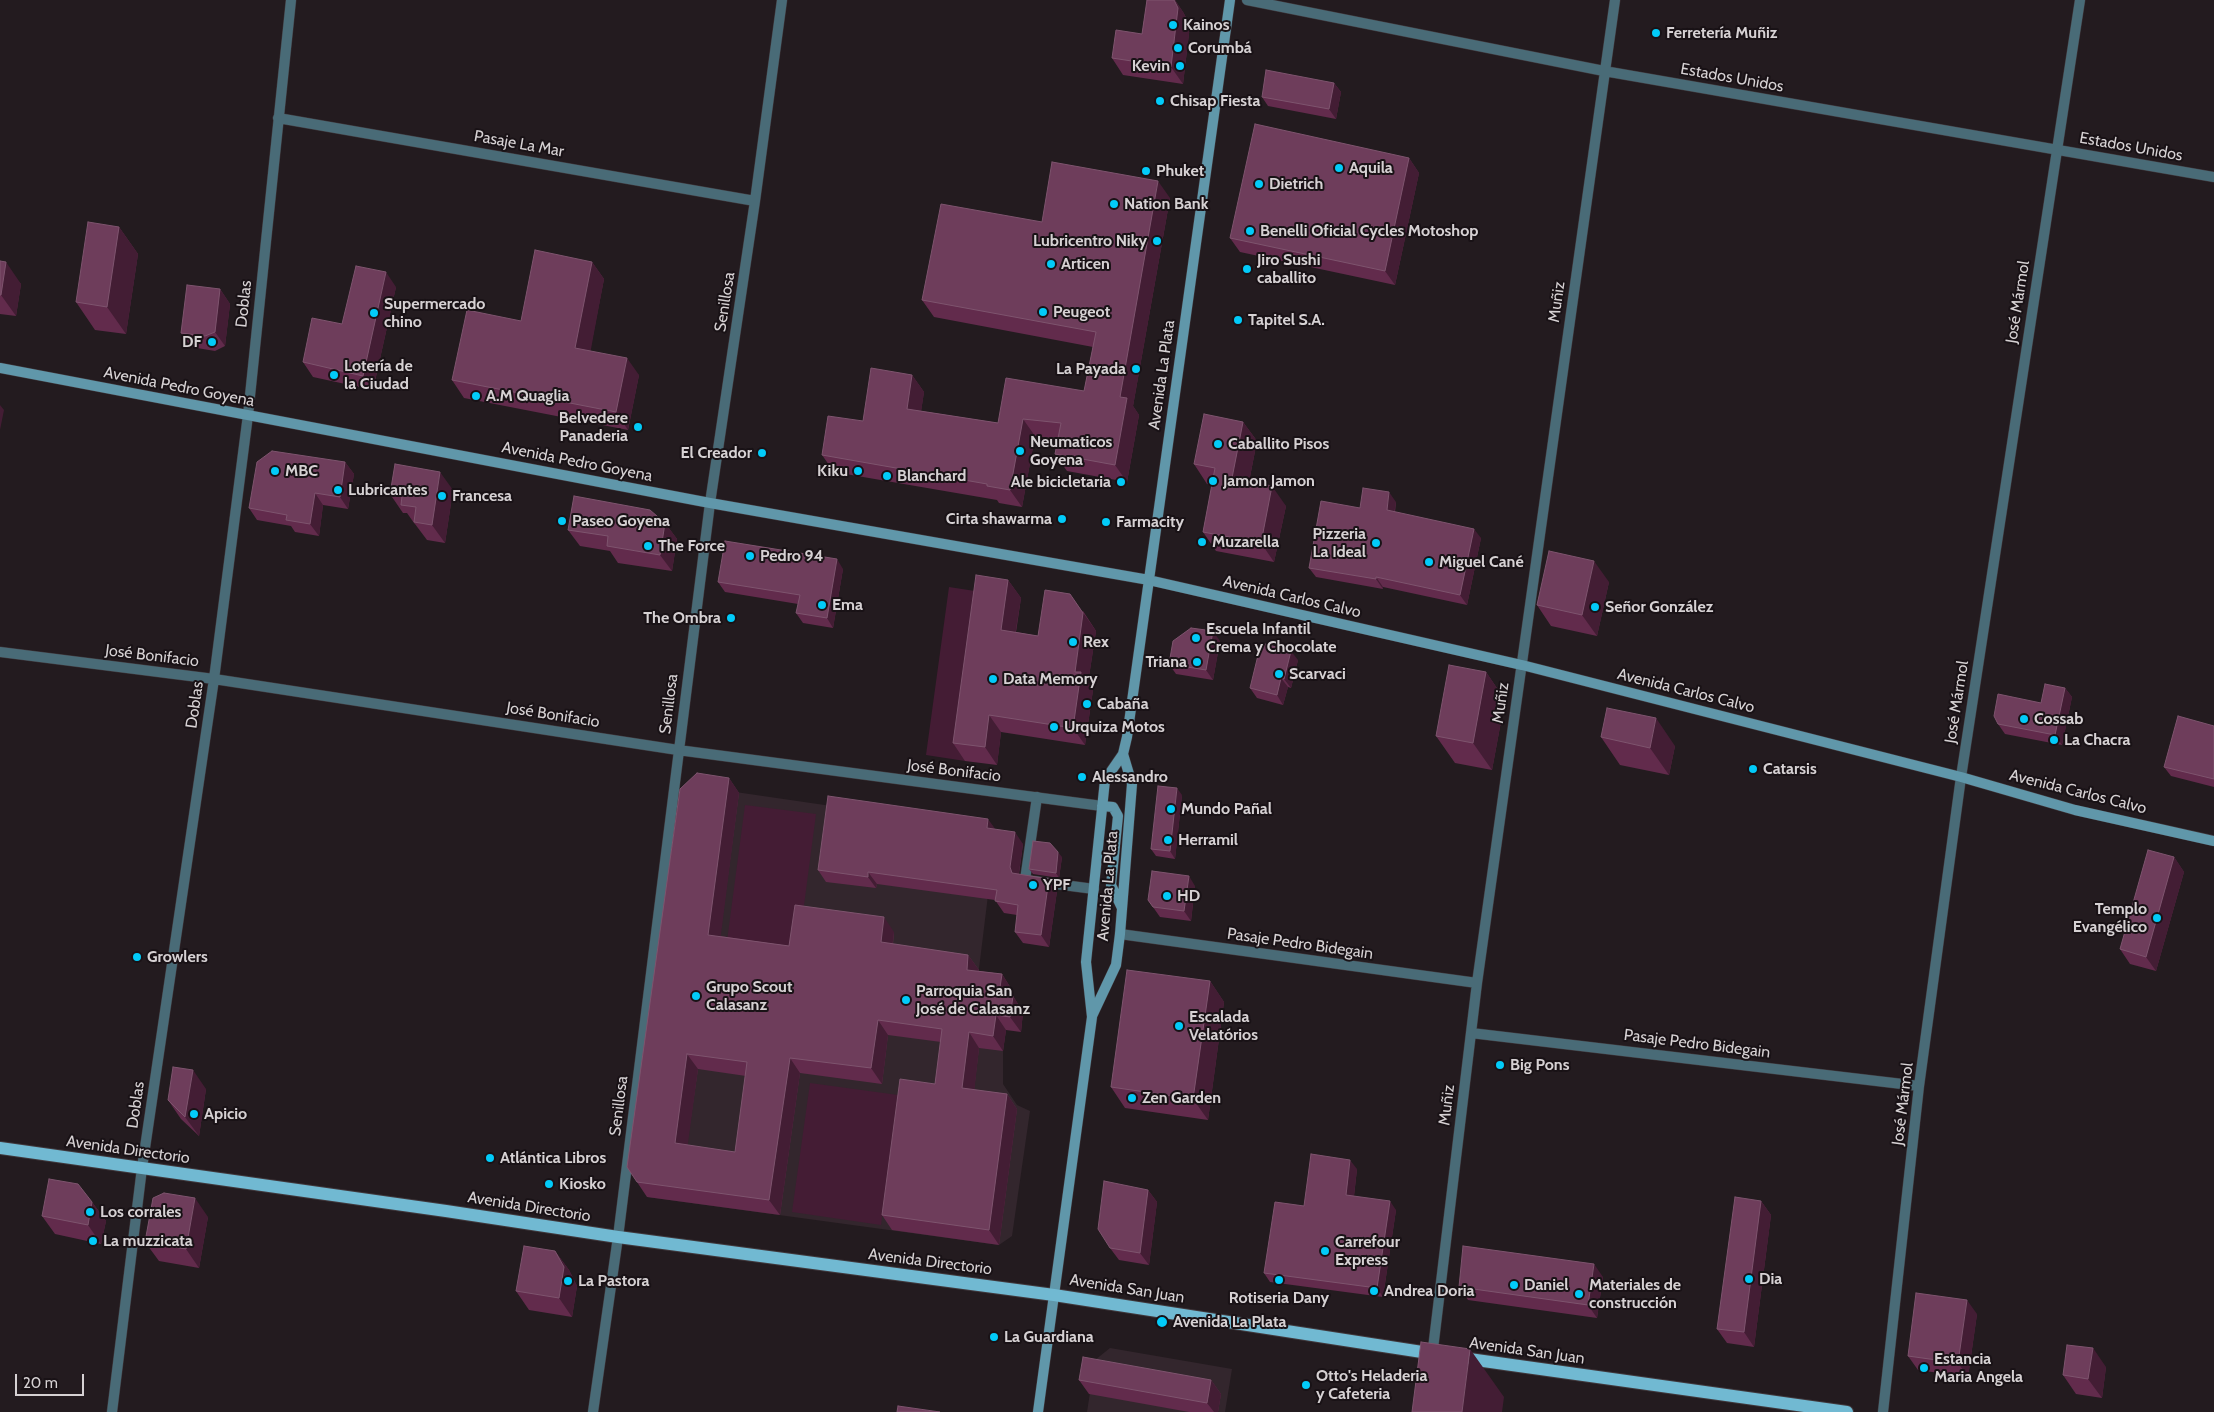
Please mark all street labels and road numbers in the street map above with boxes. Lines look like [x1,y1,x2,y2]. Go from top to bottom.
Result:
street label: Estados Unidos [1679,59,1785,97]
street label: Pasaje La Mar [473,127,565,161]
street label: Estados Unidos [2078,128,2184,166]
street label: José Mármol [2002,259,2034,345]
street label: Senillosa [711,271,739,333]
street label: Doblas [232,279,256,329]
street label: Muñiz [1545,280,1569,324]
street label: Avenida La Plata [1145,319,1179,431]
street label: Avenida Pedro Goyena [102,363,256,411]
street label: Avenida Pedro Goyena [500,438,654,486]
street label: Avenida Carlos Calvo [1221,572,1363,622]
street label: José Bonifacio [104,641,200,671]
street label: José Mármol [1941,659,1973,745]
street label: Avenida Carlos Calvo [1615,665,1757,717]
street label: Senillosa [656,673,682,735]
street label: Doblas [182,680,208,730]
street label: Muñiz [1489,681,1513,725]
street label: José Bonifacio [505,698,601,732]
street label: José Bonifacio [906,756,1002,786]
street label: Avenida Carlos Calvo [2007,766,2149,818]
street label: Avenida La Plata [1094,830,1122,942]
street label: Pasaje Pedro Bidegain [1226,924,1374,964]
street label: Pasaje Pedro Bidegain [1623,1025,1771,1063]
street label: José Mármol [1888,1061,1918,1147]
street label: Senillosa [606,1075,632,1137]
street label: Doblas [123,1080,149,1130]
street label: Muñiz [1435,1083,1459,1127]
street label: Avenida Directorio [65,1132,191,1168]
street label: Avenida Directorio [466,1188,592,1226]
street label: Avenida Directorio [867,1245,993,1279]
street label: Avenida San Juan [1068,1270,1186,1308]
street label: Avenida San Juan [1468,1333,1586,1369]

